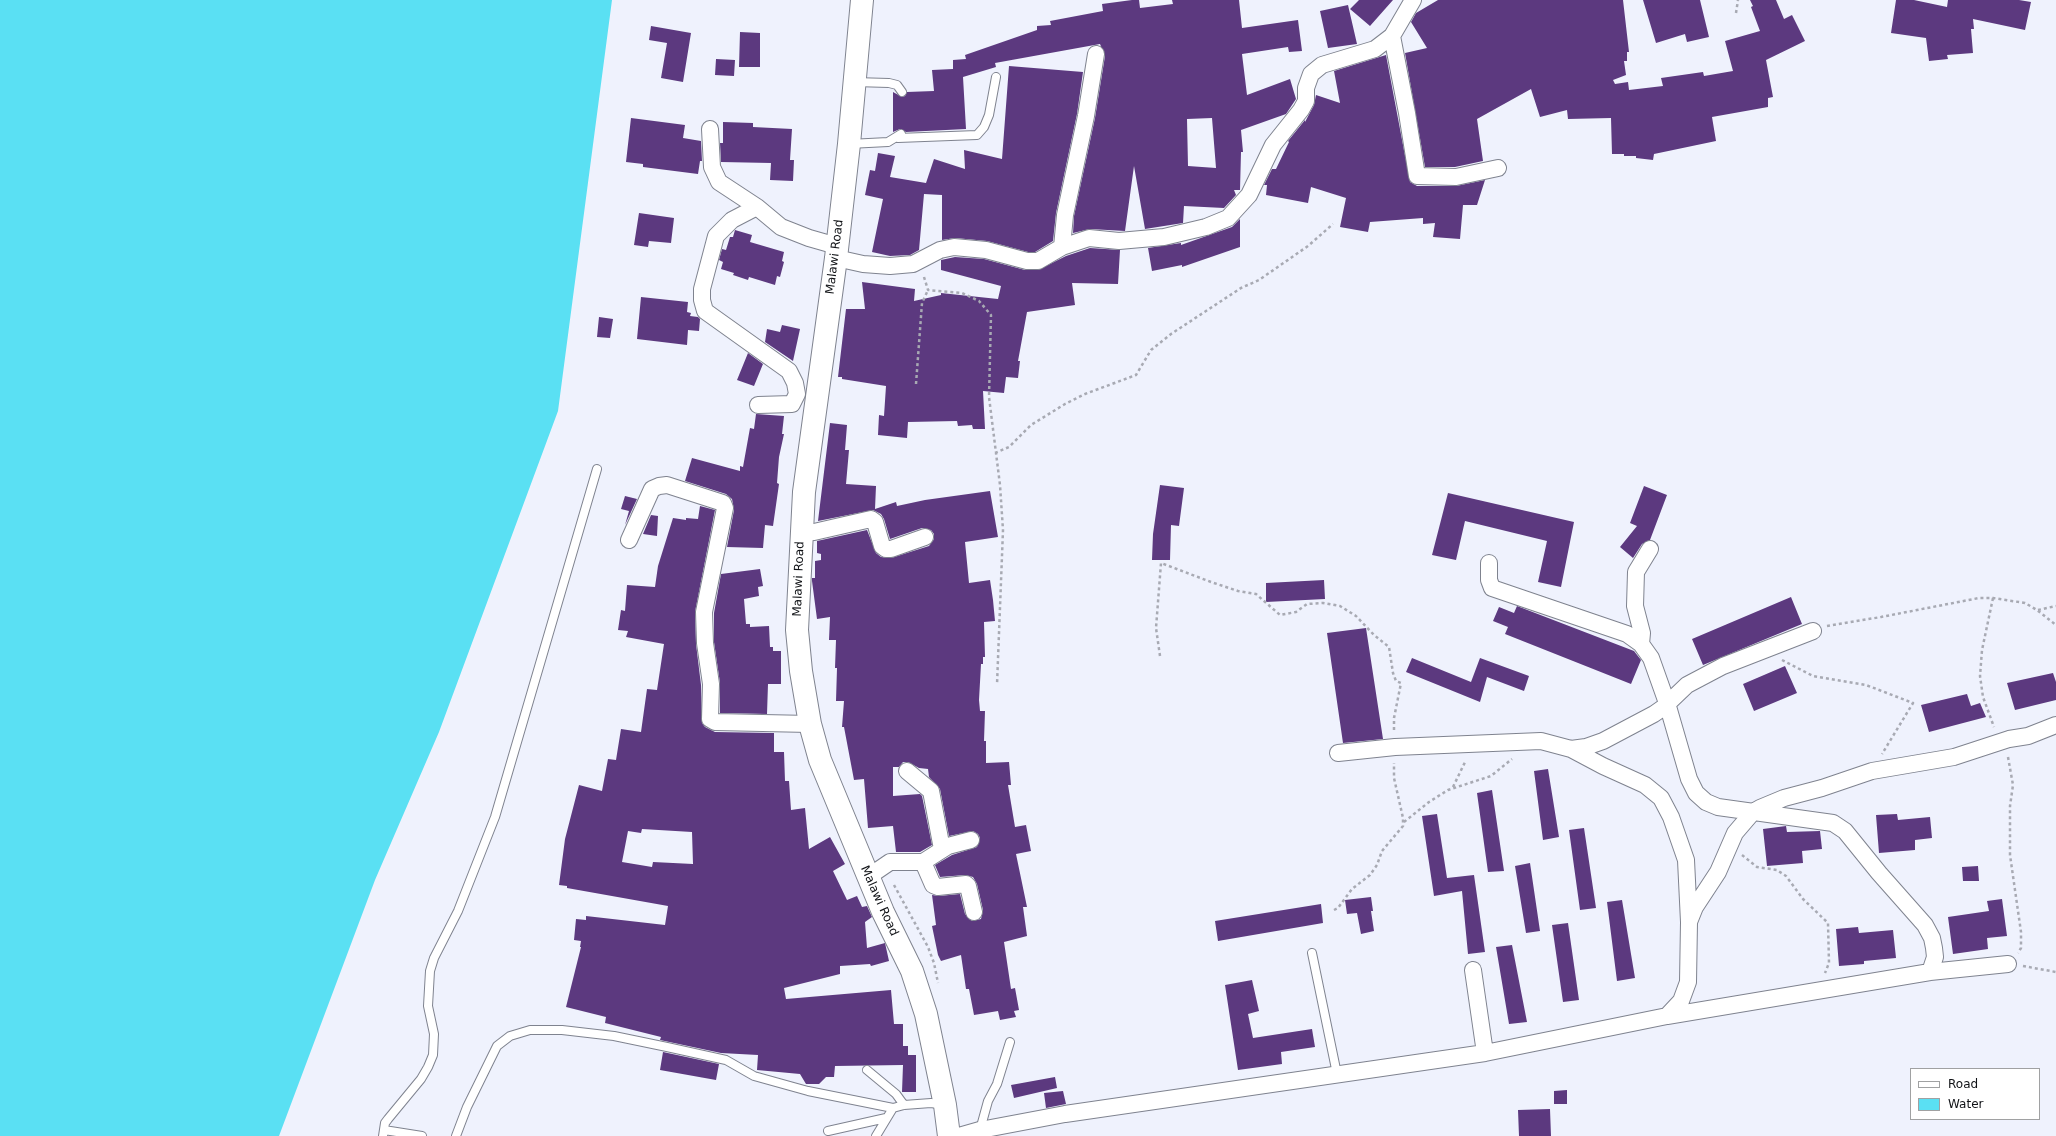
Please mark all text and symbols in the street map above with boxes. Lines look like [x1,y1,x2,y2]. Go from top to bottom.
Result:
street label: Malawi Road [823,219,847,295]
street label: Malawi Road [790,541,808,617]
street label: Malawi Road [857,864,901,938]
legend [1910,1068,2040,1120]
text: Road [1948,1077,1978,1091]
text: Water [1948,1097,1983,1111]

